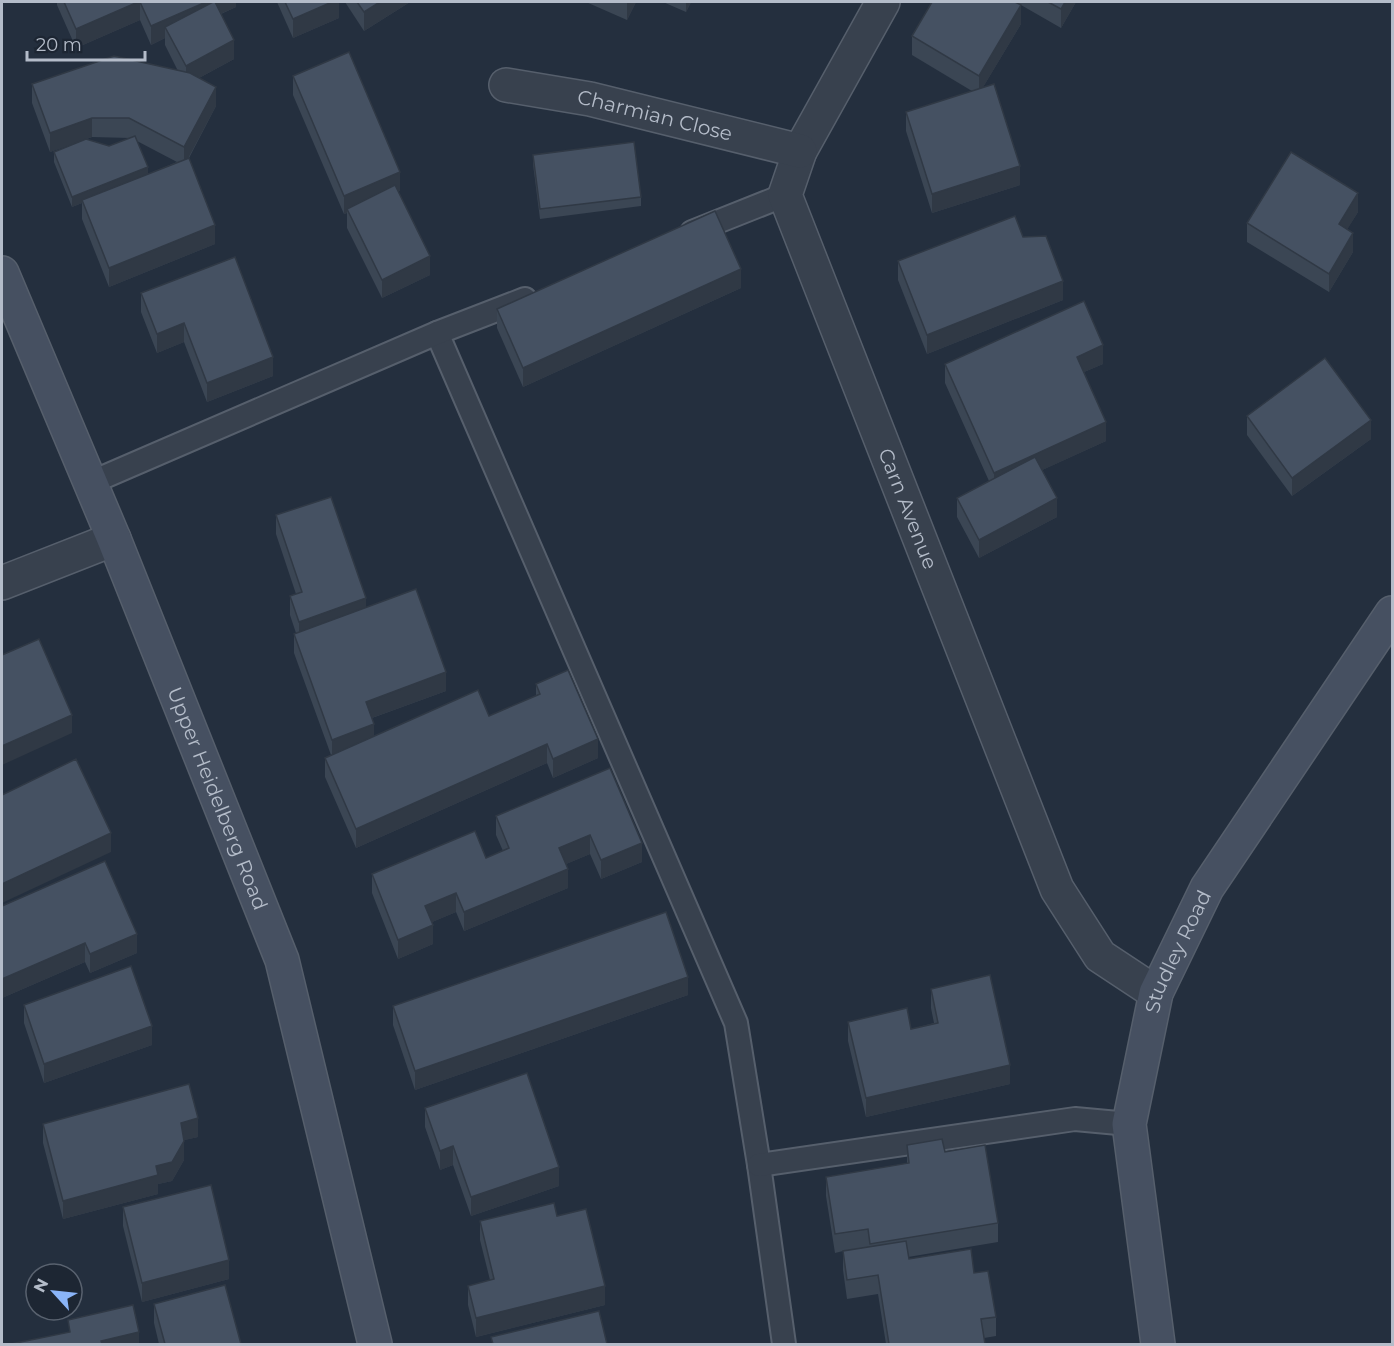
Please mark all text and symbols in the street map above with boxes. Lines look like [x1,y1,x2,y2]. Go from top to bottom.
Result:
scale bar [27,24,146,62]
text: 20 m [36,34,82,56]
street label: Charmian Close [576,85,735,146]
street label: Carn Avenue [873,445,942,573]
street label: Upper Heidelberg Road [162,684,273,913]
street label: Studley Road [1140,886,1216,1015]
north arrow [24,1262,84,1322]
text: N [30,1275,52,1295]

